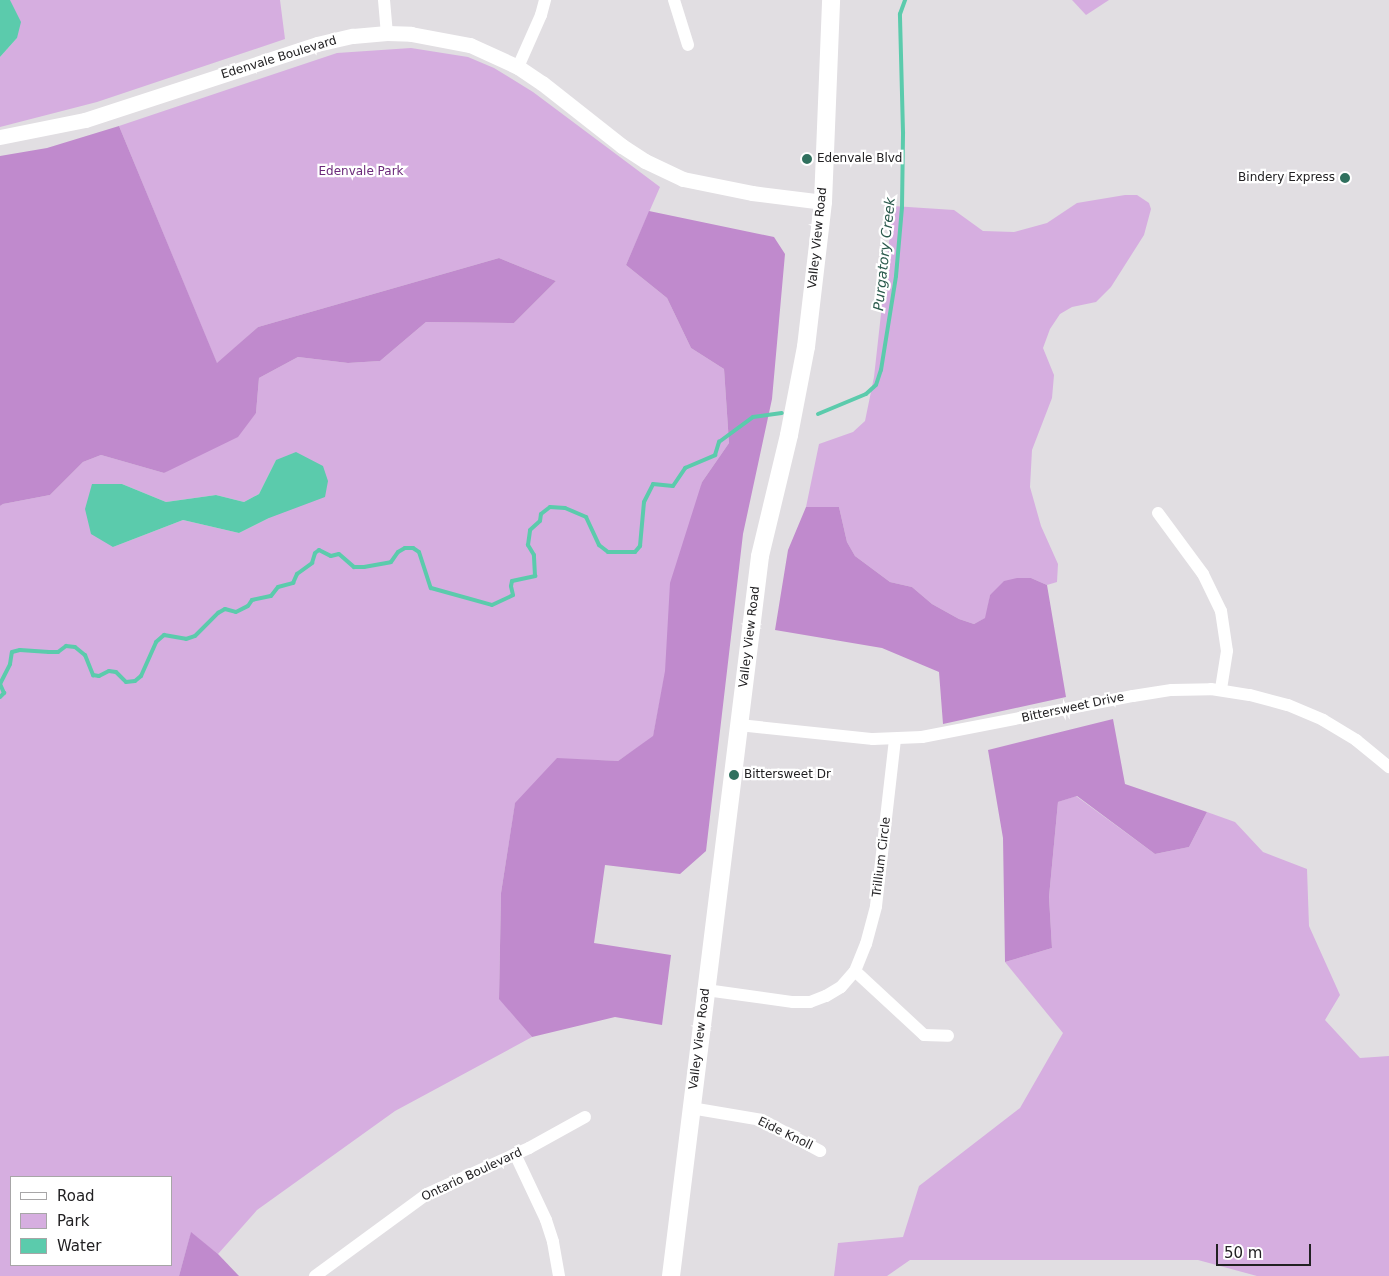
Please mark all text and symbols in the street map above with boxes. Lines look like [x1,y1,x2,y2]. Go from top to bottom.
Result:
street label: Edenvale Boulevard [220,34,338,82]
place label: Edenvale Blvd [817,152,902,166]
marker: Edenvale Blvd [801,153,813,165]
park label: Edenvale Park [318,165,404,179]
place label: Bindery Express [1238,171,1335,185]
marker: Bindery Express [1339,172,1351,184]
street label: Valley View Road [806,187,830,289]
water label: Purgatory Creek [870,196,898,312]
street label: Valley View Road [737,586,763,688]
street label: Bittersweet Drive [1020,690,1126,726]
place label: Bittersweet Dr [744,768,831,782]
marker: Bittersweet Dr [728,769,740,781]
street label: Trillium Circle [870,816,894,898]
street label: Valley View Road [687,988,713,1090]
street label: Eide Knoll [755,1115,815,1153]
street label: Ontario Boulevard [419,1145,525,1205]
legend [10,1176,172,1266]
text: Road [57,1187,95,1205]
text: Park [57,1212,89,1230]
scale bar [1219,1234,1314,1266]
text: Water [57,1237,101,1255]
text: 50 m [1224,1244,1262,1262]

